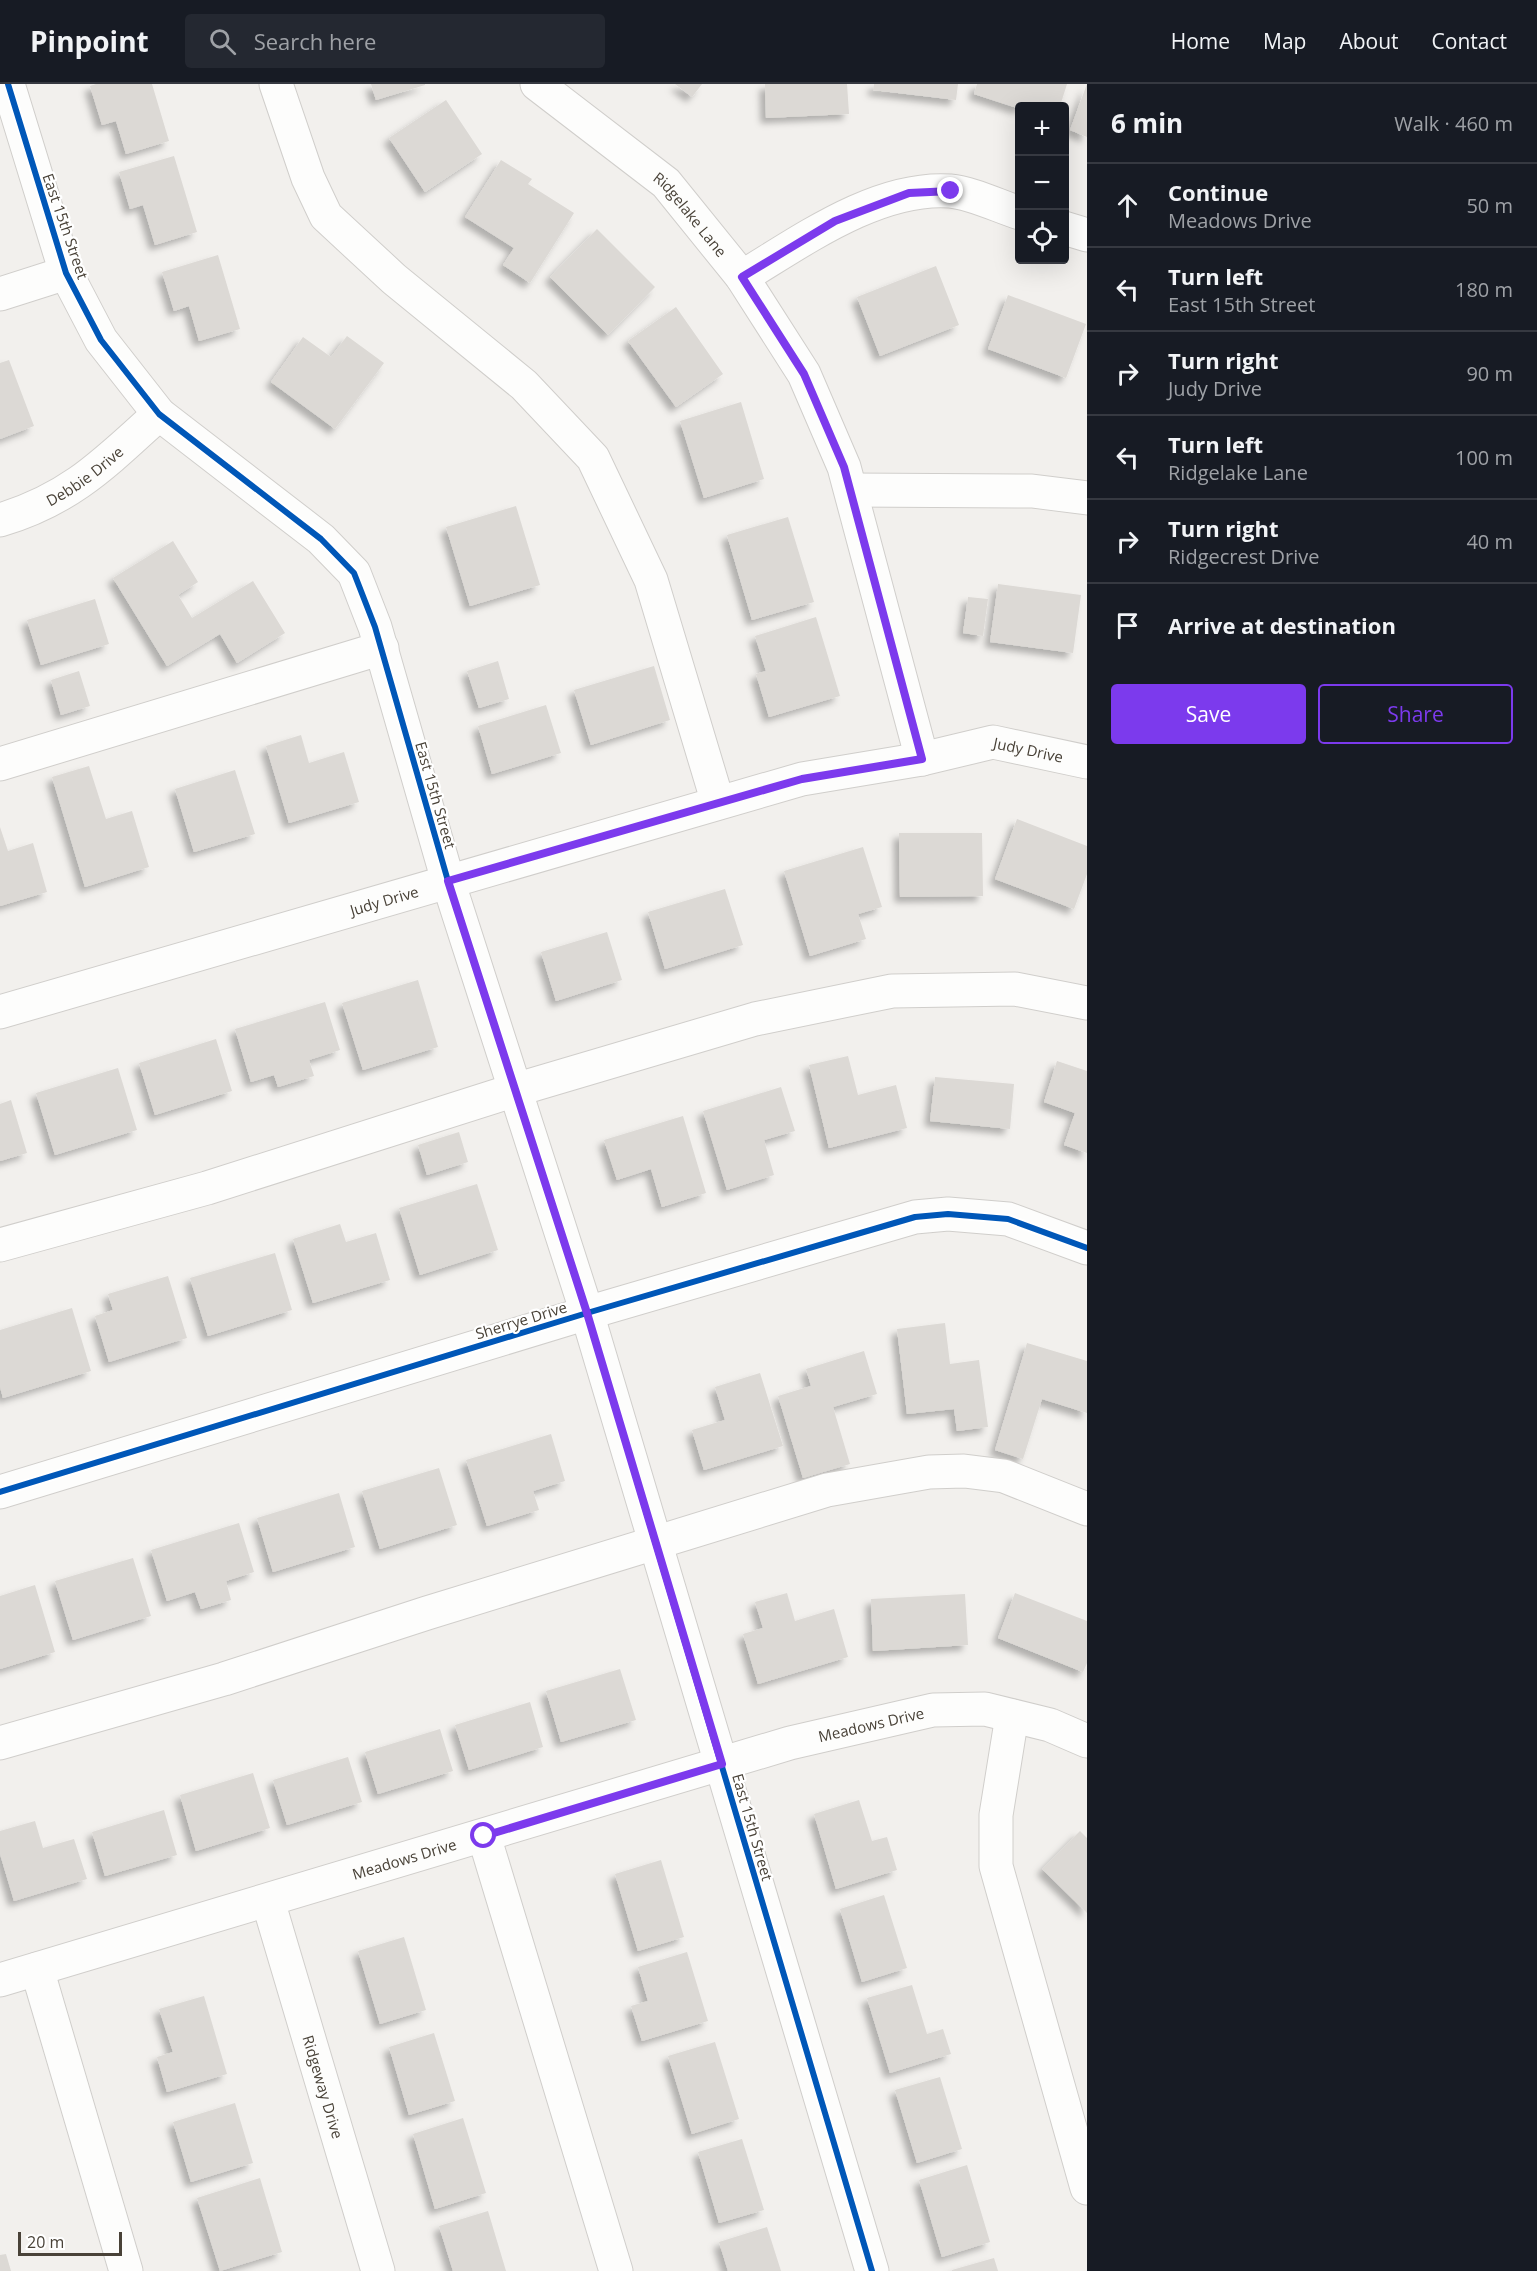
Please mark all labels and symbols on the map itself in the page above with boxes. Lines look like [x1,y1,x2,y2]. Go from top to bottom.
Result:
street label: Ridgelake Lane [649,167,732,261]
street label: East 15th Street [39,170,93,282]
route end [937,177,963,203]
street label: Debbie Drive [42,441,127,510]
street label: Judy Drive [990,732,1065,767]
street label: East 15th Street [411,739,461,851]
street label: Judy Drive [346,881,421,920]
street label: Sherrye Drive [473,1297,569,1343]
street label: Meadows Drive [816,1702,926,1746]
street label: East 15th Street [728,1771,778,1883]
route start [470,1822,496,1848]
street label: Meadows Drive [350,1834,459,1884]
street label: Ridgeway Drive [298,2033,348,2141]
scale bar [18,2229,122,2256]

